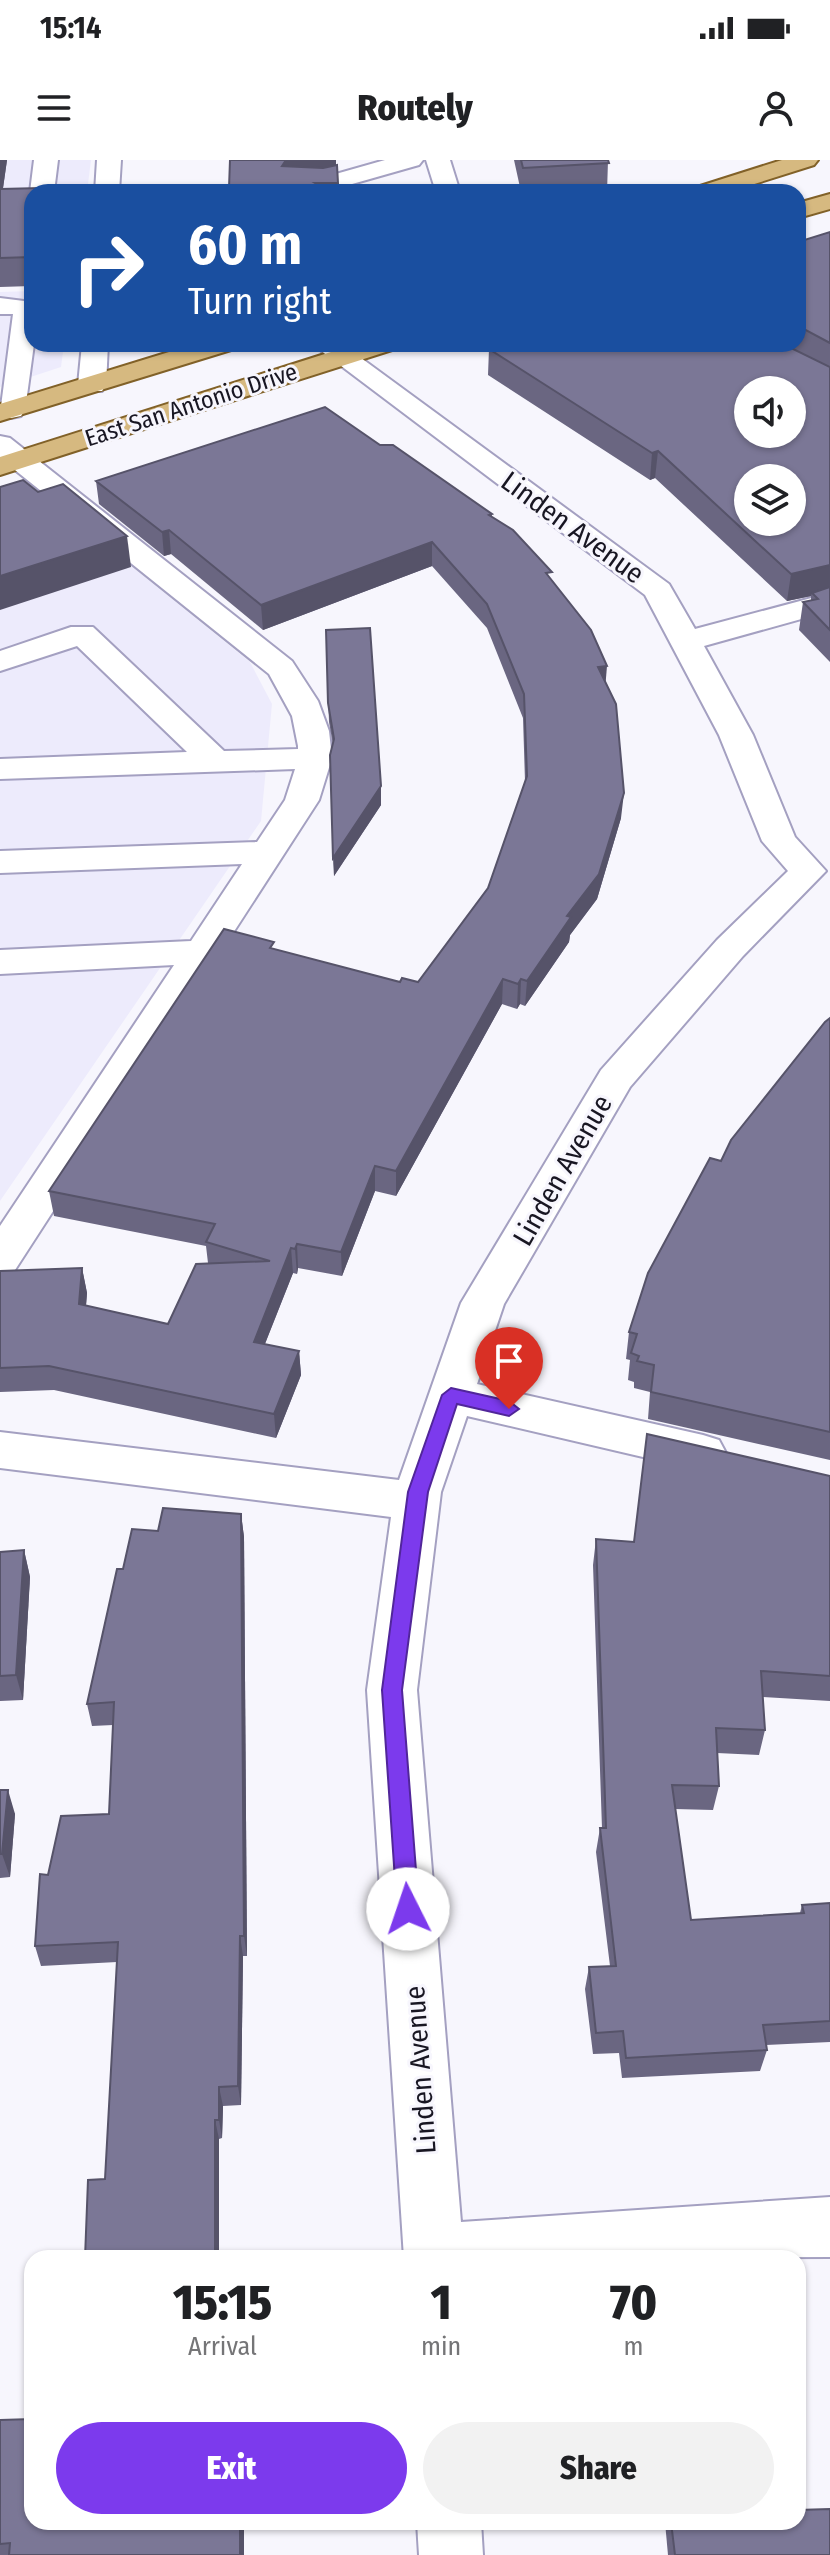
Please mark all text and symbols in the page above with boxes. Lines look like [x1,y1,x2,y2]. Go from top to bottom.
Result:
text: 15:14 [40,10,101,46]
icon: menu [32,86,76,130]
text: Routely [357,86,473,130]
icon: person [754,86,798,130]
text: 60 m [188,212,302,279]
icon: right [56,216,160,320]
text: Turn right [188,280,331,324]
street label: East San Antonio Drive [81,357,301,453]
map controls [734,376,806,536]
button: sound [734,376,806,448]
button: layers [734,464,806,536]
street label: Linden Avenue [495,465,651,590]
street label: Linden Avenue [506,1089,619,1251]
pin [475,1327,543,1409]
icon: arrive [487,1339,531,1383]
position arrow [366,1867,450,1951]
street label: Linden Avenue [398,1985,443,2155]
text: 15:15 [173,2274,272,2332]
text: 1 [431,2274,451,2332]
text: 70 [610,2274,657,2332]
text: Arrival [188,2331,257,2362]
text: min [421,2331,461,2362]
text: m [624,2331,644,2362]
button: Exit [56,2422,407,2514]
button: Share [423,2422,774,2514]

